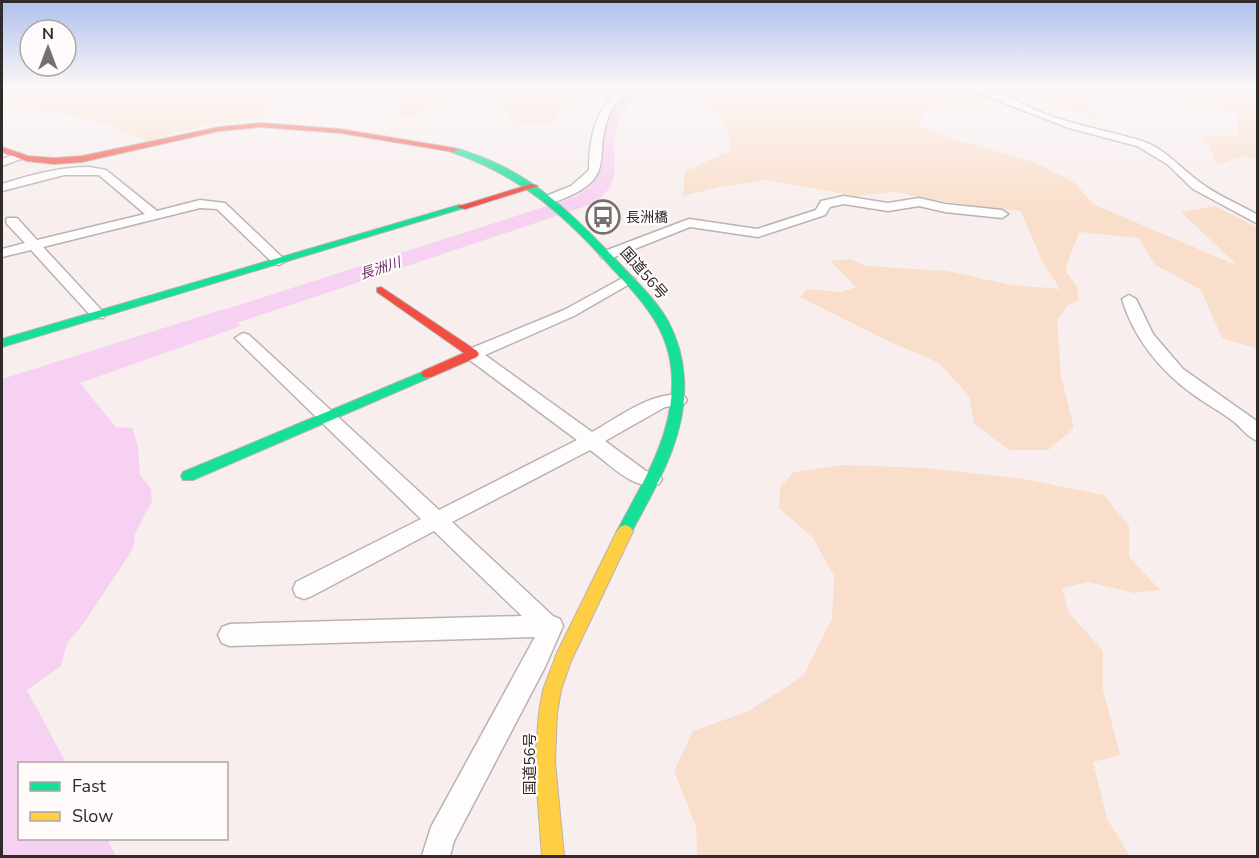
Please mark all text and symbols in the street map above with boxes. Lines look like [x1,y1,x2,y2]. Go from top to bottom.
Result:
north arrow [18,18,78,78]
text: N [42,23,54,45]
bus stop icon: 長洲橋 [585,199,621,235]
place label: 長洲橋 [626,208,668,227]
street label: 国道56号 [616,243,672,303]
water label: 長洲川 [357,252,405,284]
street label: 国道56号 [520,732,540,796]
legend [18,762,228,840]
text: Fast [72,774,107,798]
text: Slow [72,804,113,828]

